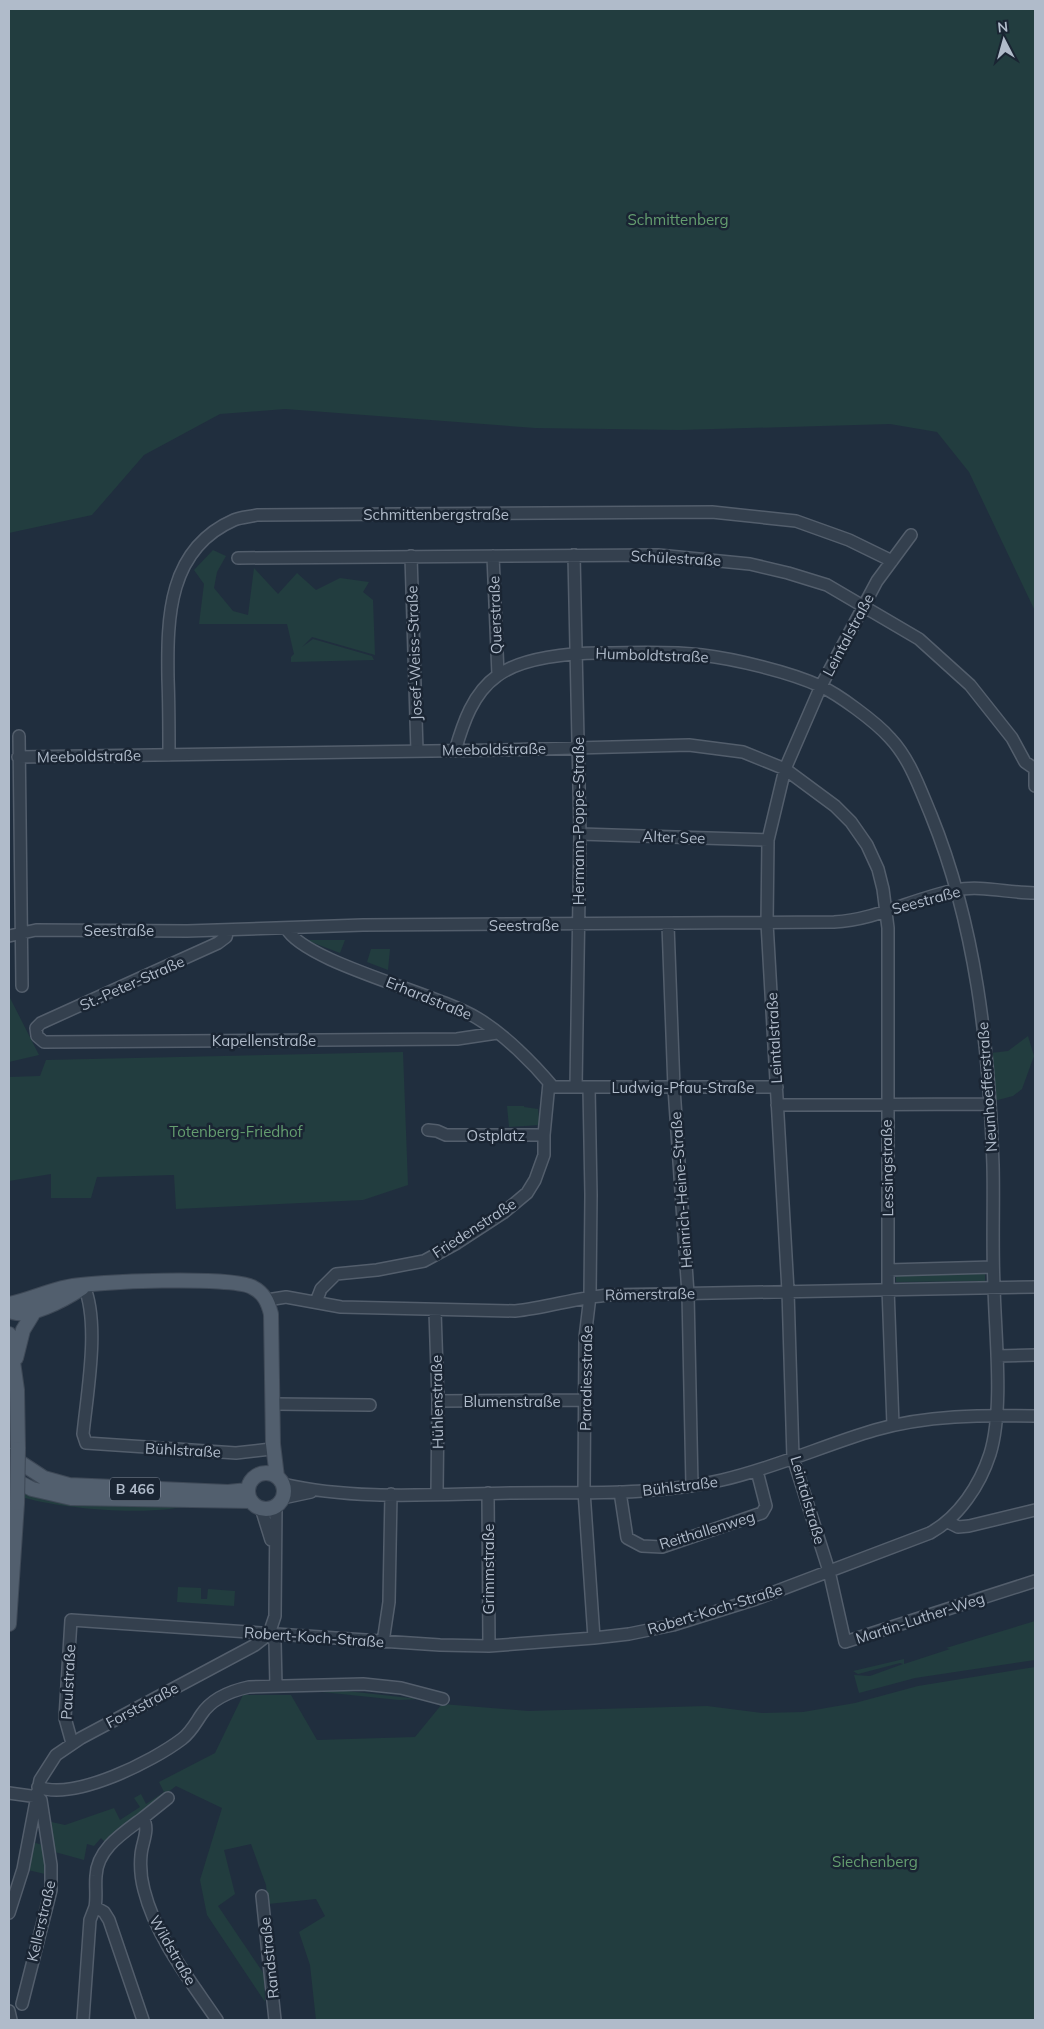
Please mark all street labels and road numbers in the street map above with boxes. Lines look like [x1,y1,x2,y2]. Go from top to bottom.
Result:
street label: Schmittenbergstraße [363,505,509,524]
street label: Schülestraße [630,546,722,570]
street label: Querstraße [484,575,506,655]
street label: Josef-Weiss-Straße [402,585,426,721]
street label: Leintalstraße [818,590,878,680]
street label: Humboldtstraße [595,644,709,666]
street label: Hermann-Poppe-Straße [569,737,588,905]
street label: Meeboldstraße [442,739,546,759]
street label: Meeboldstraße [37,746,141,766]
street label: Alter See [642,826,706,848]
street label: Seestraße [890,882,962,918]
street label: Seestraße [489,916,559,935]
street label: Seestraße [84,921,154,940]
street label: St.-Peter-Straße [77,951,187,1015]
street label: Erhardstraße [383,972,475,1024]
street label: Leintalstraße [762,992,786,1084]
street label: Neunhoefferstraße [973,1021,1001,1153]
street label: Kapellenstraße [212,1031,316,1050]
street label: Ludwig-Pfau-Straße [612,1078,754,1097]
street label: Heinrich-Heine-Straße [666,1111,696,1269]
street label: Lessingstraße [877,1119,897,1217]
street label: Ostplatz [467,1126,526,1145]
street label: Friedenstraße [429,1194,519,1262]
street label: Römerstraße [605,1284,695,1304]
street label: Paradiesstraße [576,1325,596,1431]
street label: Hühlenstraße [427,1355,447,1449]
street label: Blumenstraße [463,1392,561,1411]
street label: Bühlstraße [145,1439,221,1461]
street label: Leintalstraße [786,1454,830,1546]
street label: Bühlstraße [641,1472,719,1500]
road number: B 466 [110,1478,160,1500]
street label: Reithallenweg [657,1506,757,1554]
street label: Grimmstraße [479,1524,498,1614]
street label: Robert-Koch-Straße [645,1579,785,1639]
street label: Martin-Luther-Weg [853,1588,987,1648]
street label: Robert-Koch-Straße [243,1623,385,1651]
street label: Paulstraße [57,1644,79,1720]
street label: Forststraße [103,1678,181,1732]
street label: Kellerstraße [22,1879,60,1963]
street label: Wildstraße [145,1912,201,1988]
street label: Randstraße [255,1916,283,2000]

